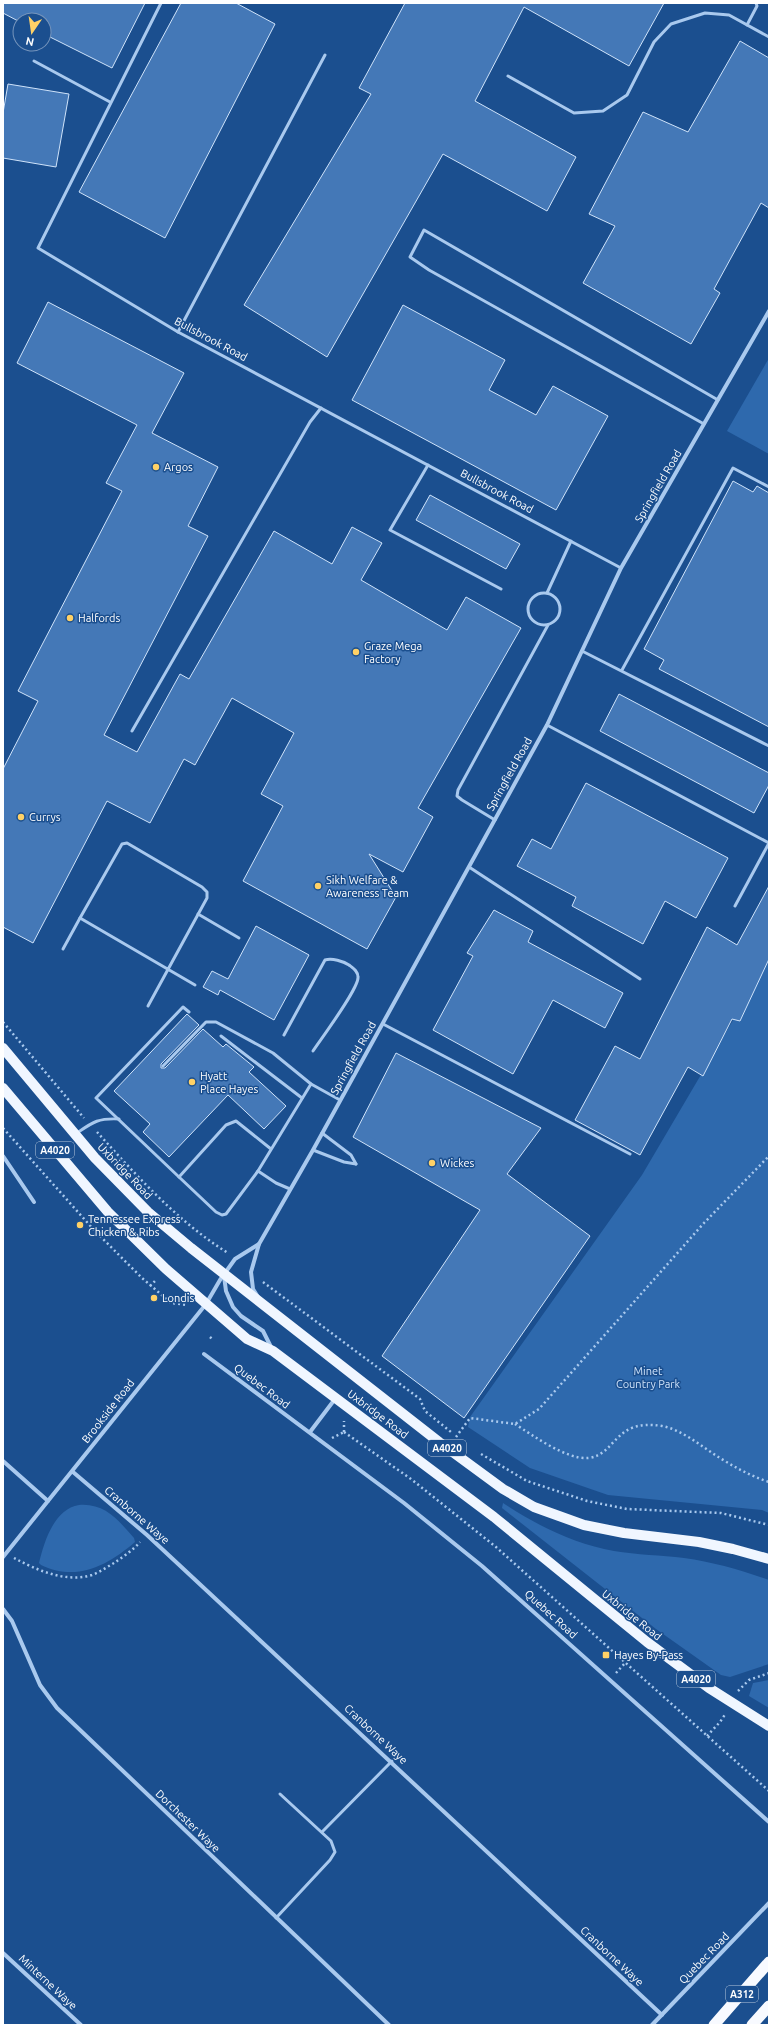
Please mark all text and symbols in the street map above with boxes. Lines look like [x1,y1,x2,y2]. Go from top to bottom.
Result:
north arrow [12,12,52,52]
text: N [24,35,35,49]
street label: Bullsbrook Road [173,315,249,363]
street label: Springfield Road [632,448,684,524]
place label: Argos [164,461,193,473]
marker: Argos [151,462,161,472]
street label: Bullsbrook Road [459,467,535,515]
place label: Halfords [78,612,120,624]
marker: Halfords [65,613,75,623]
place label: Graze Mega Factory [364,640,422,665]
marker: Graze Mega Factory [351,647,361,657]
street label: Springfield Road [484,735,534,813]
place label: Currys [29,811,61,823]
marker: Currys [16,812,26,822]
place label: Sikh Welfare & Awareness Team [326,874,409,899]
marker: Sikh Welfare & Awareness Team [313,881,323,891]
street label: Springfield Road [328,1019,378,1097]
place label: Hyatt Place Hayes [200,1070,258,1095]
marker: Hyatt Place Hayes [187,1077,197,1087]
street label: Uxbridge Road [95,1141,155,1201]
road number: A4020 [36,1142,74,1158]
place label: Wickes [440,1157,475,1169]
marker: Wickes [427,1158,437,1168]
place label: Tennessee Express Chicken & Ribs [88,1213,181,1238]
marker: Tennessee Express Chicken & Ribs [75,1220,85,1230]
place label: Londis [162,1292,194,1304]
marker: Londis [149,1293,159,1303]
street label: Quebec Road [232,1361,292,1411]
park label: Minet Country Park [616,1365,681,1390]
street label: Brookside Road [79,1377,137,1445]
street label: Uxbridge Road [345,1387,411,1441]
road number: A4020 [428,1440,466,1456]
street label: Cranborne Waye [102,1484,172,1546]
street label: Quebec Road [522,1587,580,1641]
street label: Uxbridge Road [600,1587,664,1643]
place label: Hayes By-Pass [614,1649,683,1661]
marker: Hayes By-Pass [601,1650,611,1660]
road number: A4020 [677,1671,715,1687]
street label: Cranborne Waye [342,1702,410,1766]
street label: Dorchester Waye [153,1787,223,1855]
street label: Cranborne Waye [578,1924,646,1988]
street label: Quebec Road [677,1930,731,1986]
street label: Minterne Waye [17,1952,79,2012]
road number: A312 [726,1986,758,2002]

